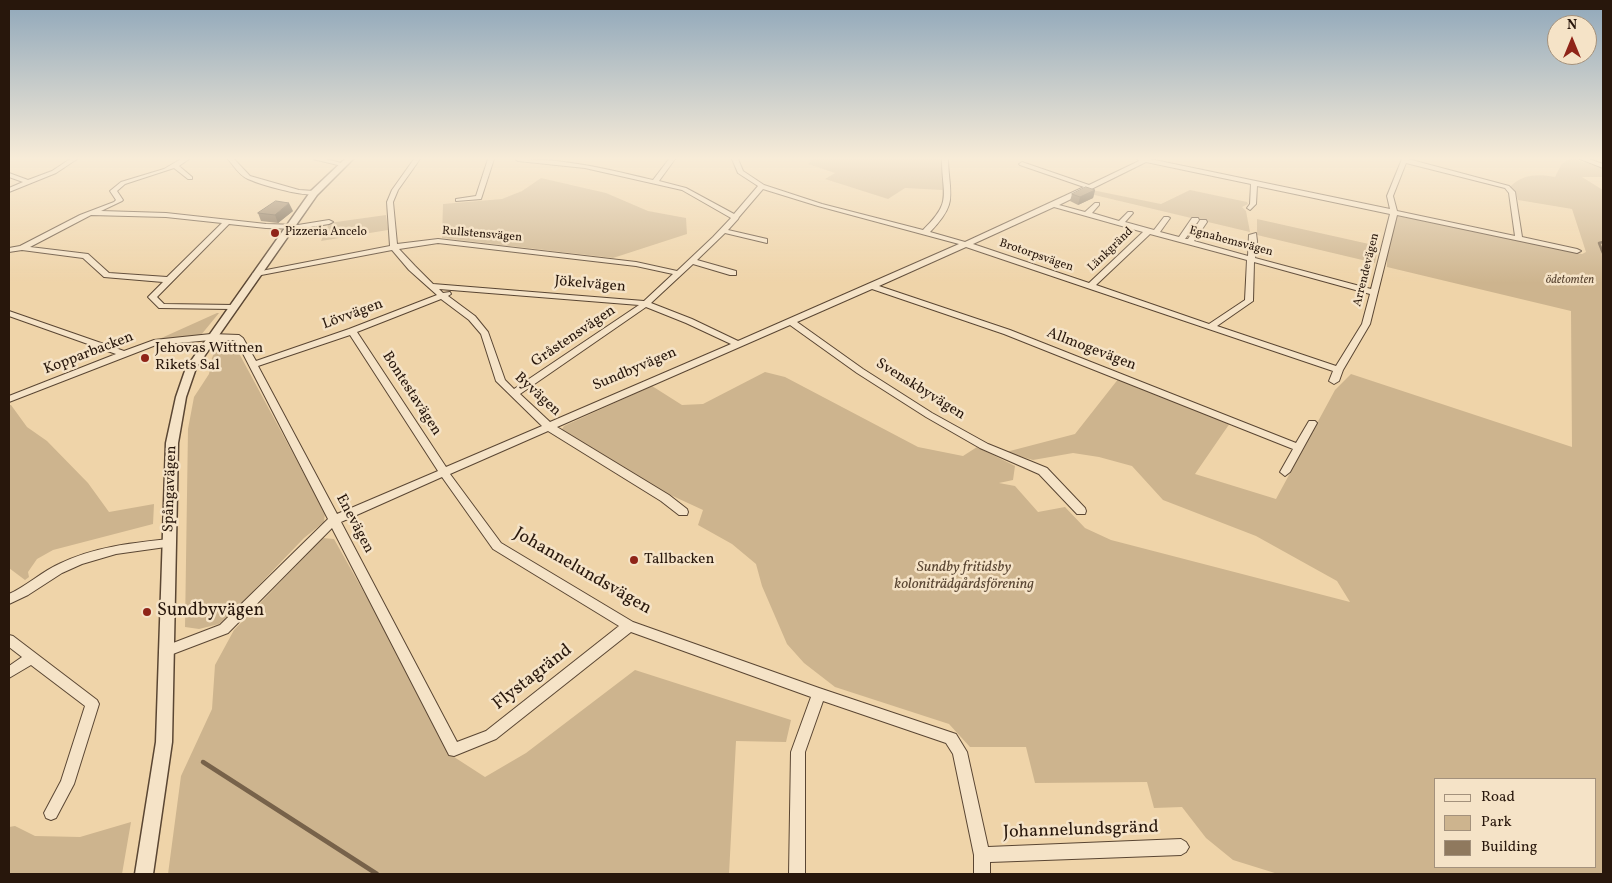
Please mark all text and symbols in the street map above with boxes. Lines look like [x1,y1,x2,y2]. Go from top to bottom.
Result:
north arrow [1547,15,1597,65]
text: N [1567,16,1577,35]
street label: Rullstensvägen [441,224,523,246]
street label: Egnahemsvägen [1188,224,1274,260]
street label: Länkgränd [1085,225,1137,275]
place label: Pizzeria Ancelo [285,226,367,240]
marker: Pizzeria Ancelo [269,227,281,239]
street label: Arrendevägen [1351,232,1383,308]
street label: Brotorpsvägen [997,237,1075,275]
street label: Jökelvägen [554,273,626,297]
park label: ödetomten [1546,274,1594,288]
street label: Lövvägen [320,296,386,334]
street label: Gråstensvägen [529,302,619,372]
street label: Allmogevägen [1044,325,1138,375]
street label: Kopparbacken [42,329,136,379]
place label: Jehovas Wittnen Rikets Sal [155,340,263,375]
street label: Sundbyvägen [590,344,680,396]
street label: Bontestavägen [377,349,445,439]
marker: Jehovas Wittnen Rikets Sal [139,352,151,364]
street label: Svenskbyvägen [872,355,968,425]
street label: Byvägen [510,369,564,421]
street label: Spångavägen [160,445,182,533]
street label: Enevägen [331,491,377,557]
street label: Johannelundsvägen [509,524,655,620]
place label: Tallbacken [644,551,714,569]
marker: Tallbacken [628,554,640,566]
park label: Sundby fritidsby koloniträdgårdsförening [894,559,1034,594]
place label: Sundbyvägen [157,601,264,623]
marker: Sundbyvägen [141,606,153,618]
street label: Flystagränd [489,640,577,716]
legend [1434,778,1597,868]
text: Road [1481,787,1515,808]
text: Park [1481,812,1512,833]
street label: Johannelundsgränd [1003,817,1159,845]
text: Building [1481,837,1537,858]

